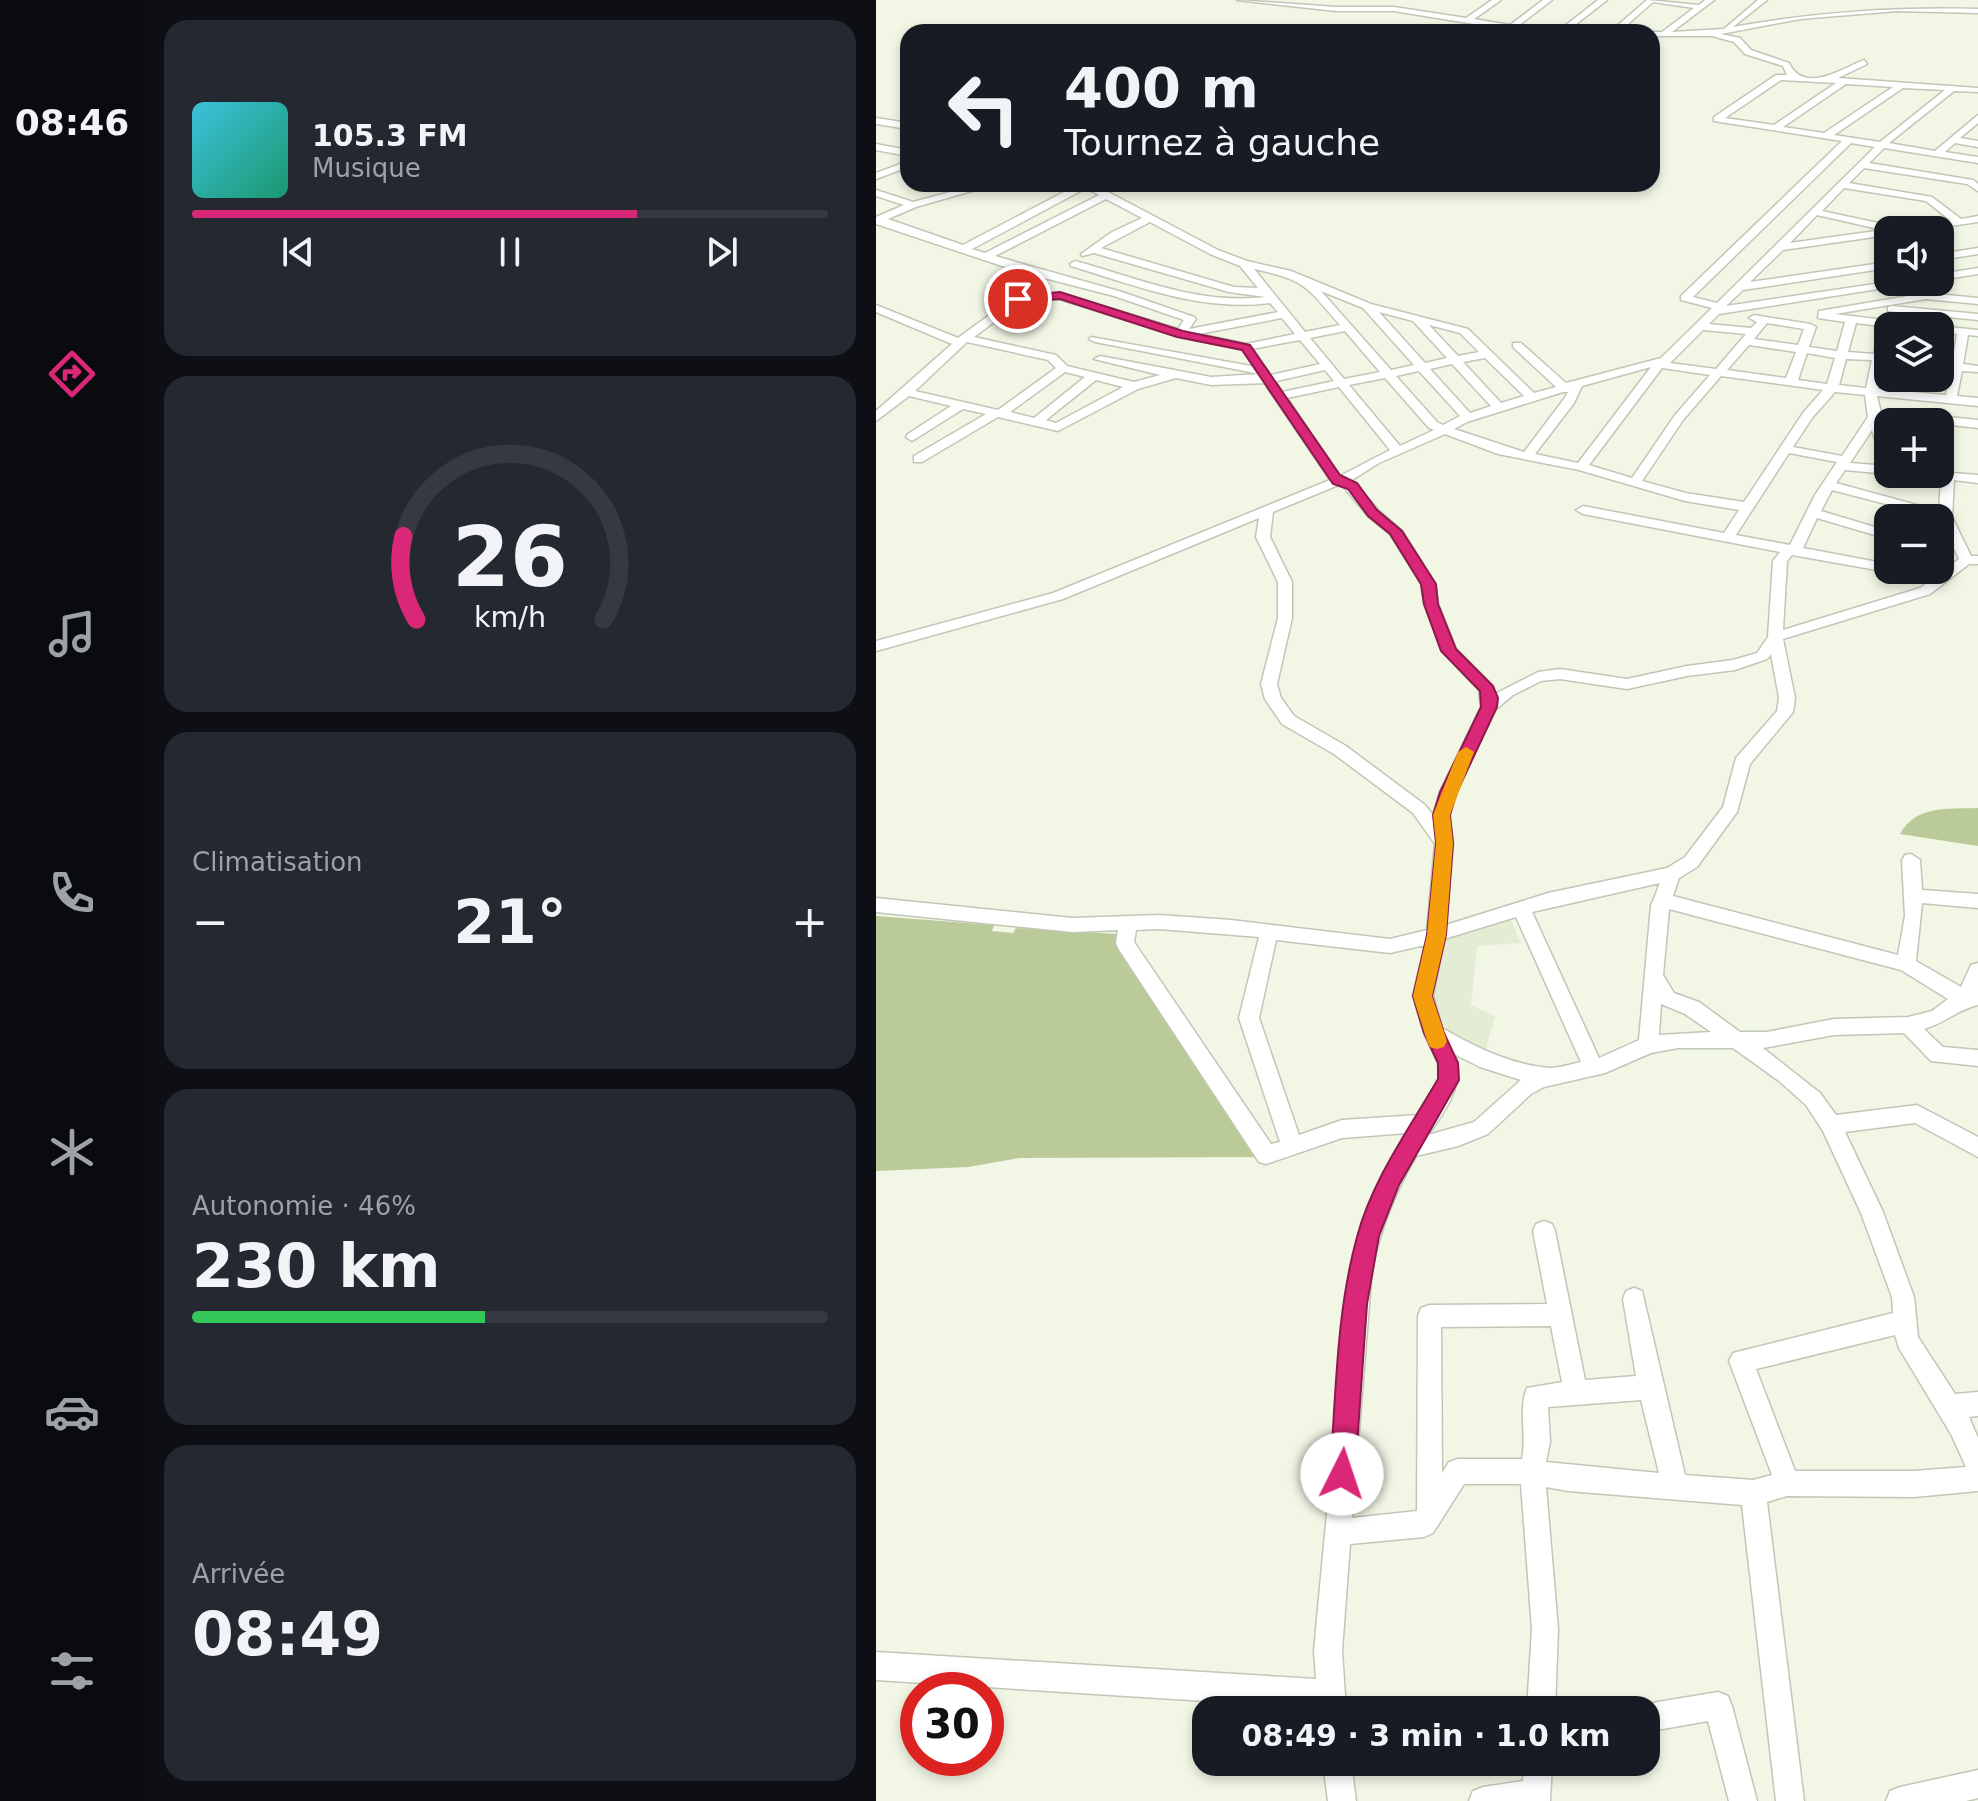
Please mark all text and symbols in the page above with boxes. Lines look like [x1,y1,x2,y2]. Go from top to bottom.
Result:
text: 400 m [1064,55,1259,120]
icon: left [932,56,1036,160]
text: 08:46 [15,102,129,143]
text: 105.3 FM [312,118,468,153]
text: Tournez à gauche [1064,122,1380,163]
text: Musique [312,153,421,183]
map controls [1874,216,1954,584]
button: sound [1874,216,1954,296]
icon: previous [276,230,320,274]
icon: pause [488,230,532,274]
icon: next [700,230,744,274]
pin [984,265,1052,333]
icon: arrive [996,277,1040,321]
button: layers [1874,312,1954,392]
icon: directions [44,346,100,402]
button: + [1874,408,1954,488]
button: − [1874,504,1954,584]
text: 26 [452,509,568,606]
text: km/h [474,600,546,634]
icon: music [44,606,100,662]
text: Climatisation [192,847,363,877]
icon: phone [44,865,100,921]
text: 21° [453,887,567,957]
text: − [192,896,229,947]
text: + [791,896,828,947]
icon: climate [44,1124,100,1180]
text: Autonomie · 46% [192,1191,416,1221]
text: 230 km [192,1231,441,1301]
icon: car [44,1384,100,1440]
position arrow [1300,1432,1384,1516]
text: Arrivée [192,1559,285,1589]
text: 08:49 [192,1599,383,1669]
icon: filters [44,1643,100,1699]
speed limit sign: 30 [900,1672,1004,1776]
text: 08:49 · 3 min · 1.0 km [1241,1718,1611,1753]

